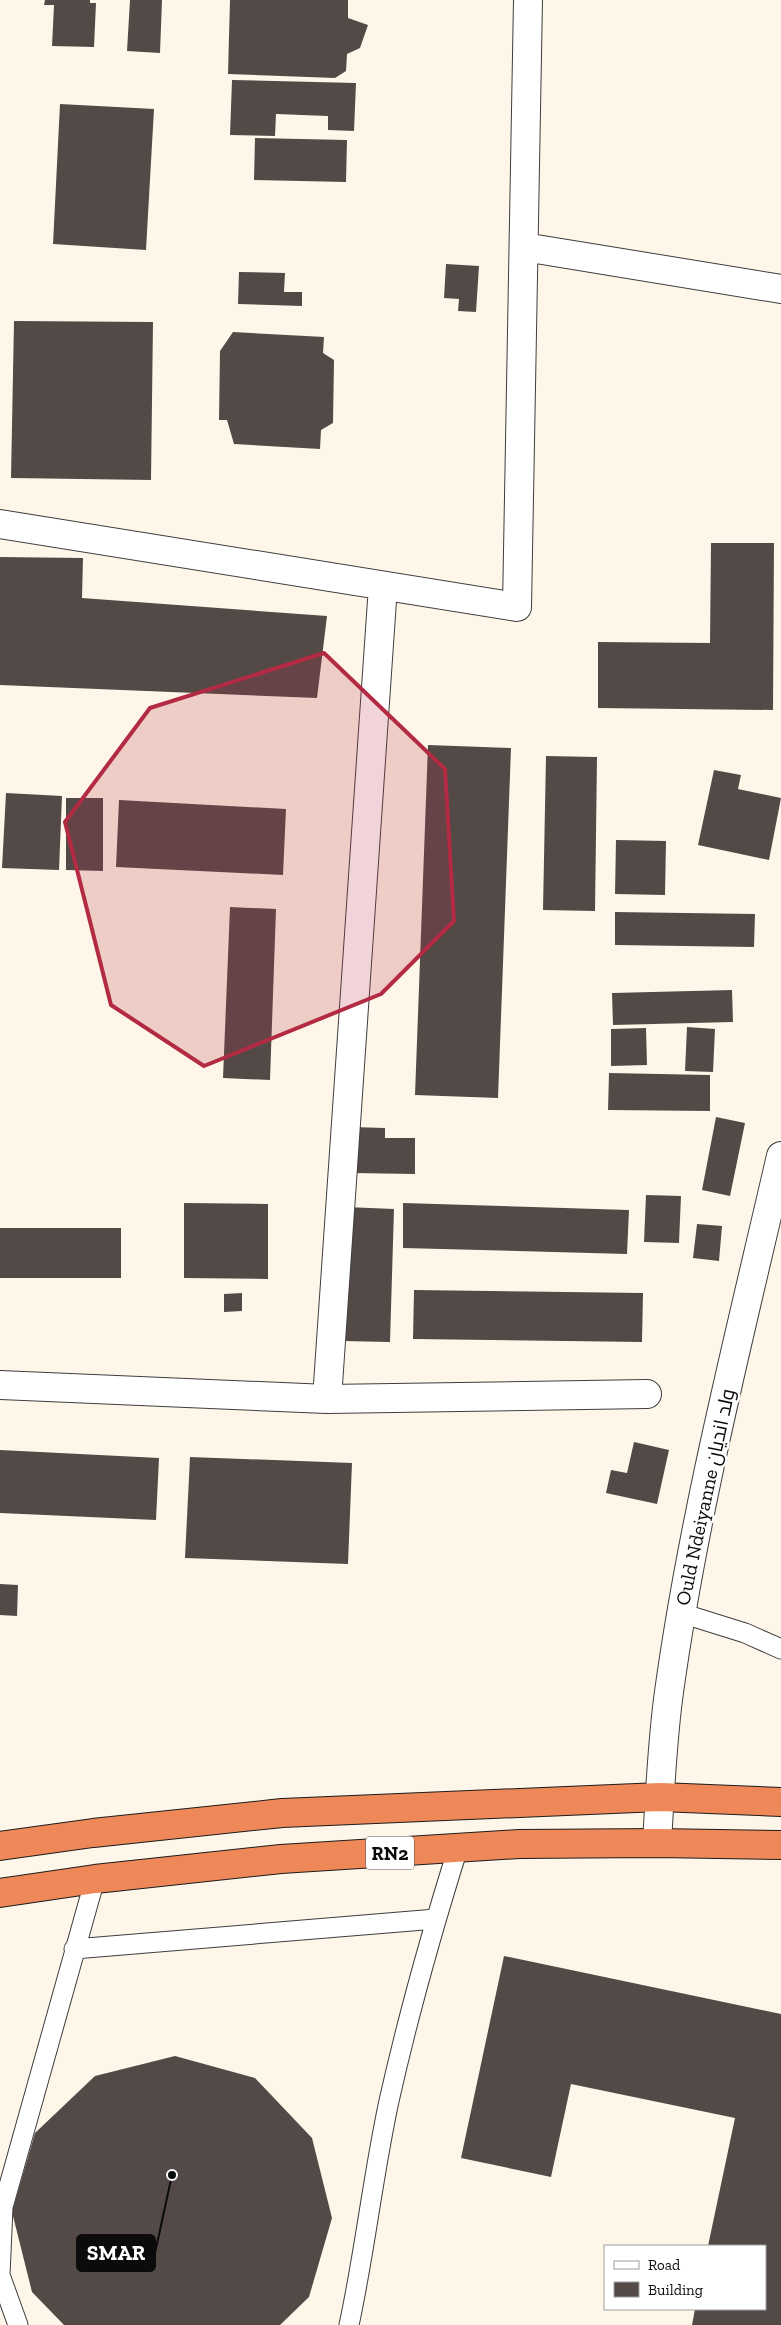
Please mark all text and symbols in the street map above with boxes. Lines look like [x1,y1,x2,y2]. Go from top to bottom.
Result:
street label: Ould Ndeiyanne ولد انديان [670,1386,741,1608]
road number: RN2 [366,1836,414,1870]
callout: SMAR [77,2235,155,2271]
text: SMAR [87,2240,146,2265]
legend [604,2245,766,2310]
text: Road [648,2256,681,2274]
text: Building [648,2281,703,2299]

